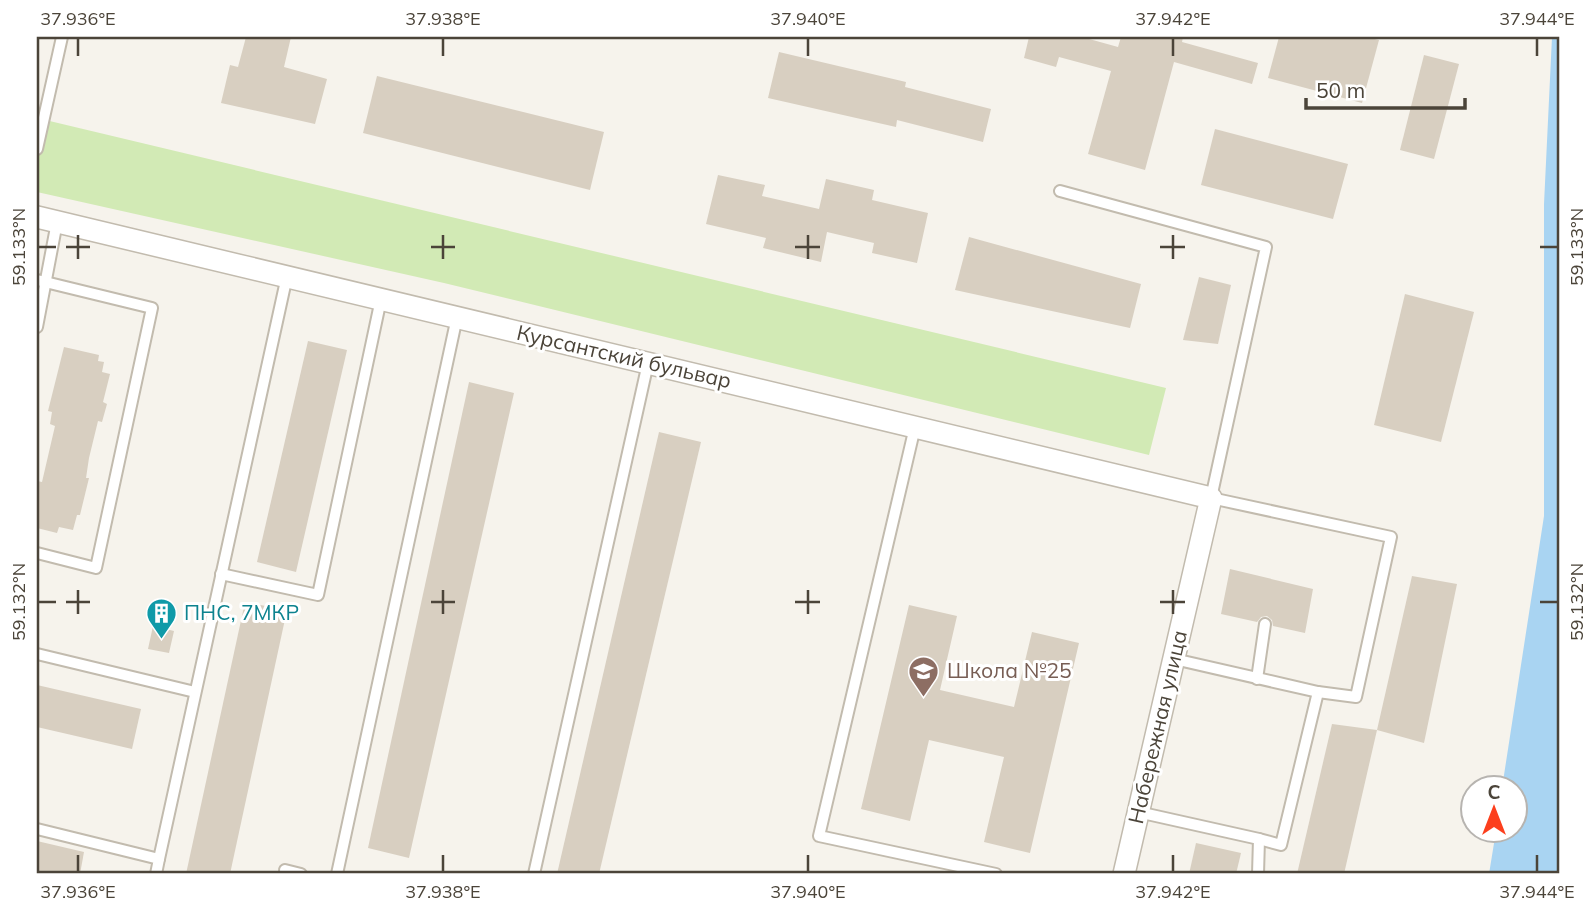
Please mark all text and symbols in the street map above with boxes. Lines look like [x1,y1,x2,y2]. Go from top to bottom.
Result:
text: 37.936°E [40,7,116,30]
text: 37.938°E [405,7,481,30]
text: 37.940°E [770,7,846,30]
text: 37.942°E [1135,7,1211,30]
text: 37.944°E [1499,7,1575,30]
scale bar [1306,66,1465,110]
text: 50 m [1316,77,1365,103]
text: 59.133°N [7,208,30,286]
text: 59.133°N [1565,208,1588,286]
street label: Курсантский бульвар [514,319,734,393]
text: 59.132°N [7,563,30,641]
text: 59.132°N [1565,563,1588,641]
building icon: ПНС, 7МКР [144,596,178,640]
place label: ПНС, 7МКР [184,599,299,625]
street label: Набережная улица [1122,628,1192,826]
school or university icon: Школа №25 [907,654,941,698]
place label: Школа №25 [947,657,1072,683]
north arrow [1460,774,1530,844]
text: С [1487,780,1501,804]
text: 37.936°E [40,880,116,903]
text: 37.938°E [405,880,481,903]
text: 37.940°E [770,880,846,903]
text: 37.942°E [1135,880,1211,903]
text: 37.944°E [1499,880,1575,903]

